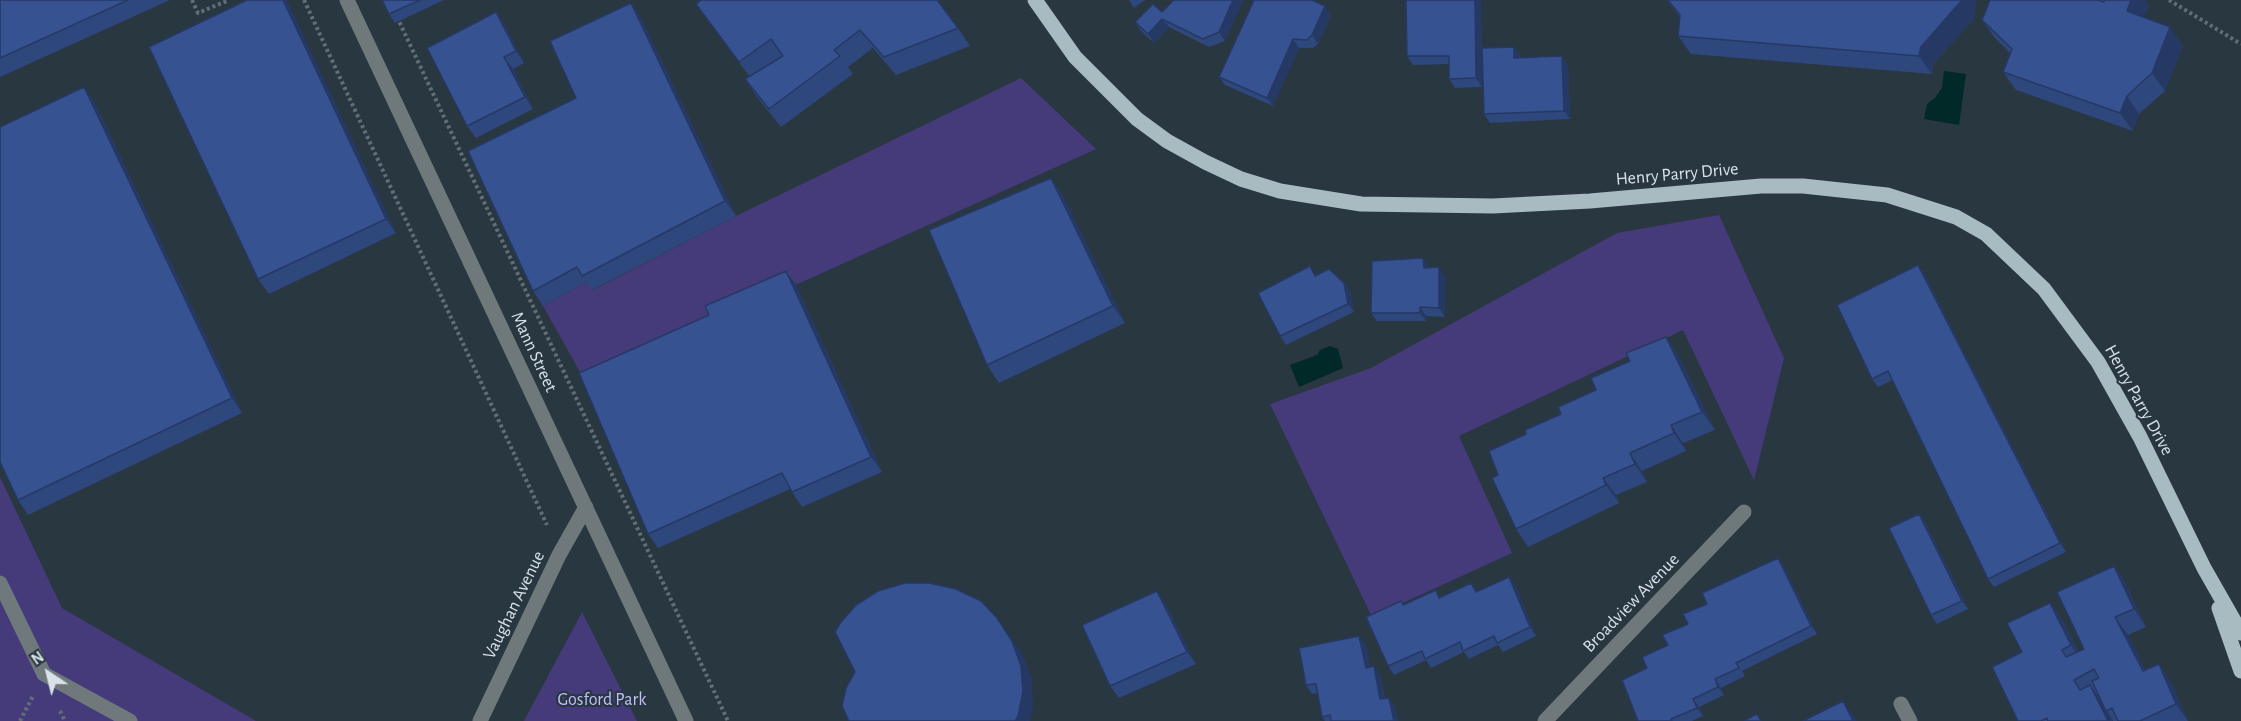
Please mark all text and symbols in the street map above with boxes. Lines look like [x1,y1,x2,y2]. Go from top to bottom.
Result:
street label: Henry Parry Drive [1615,158,1739,190]
street label: Mann Street [506,309,562,395]
street label: Henry Parry Drive [2100,341,2178,459]
street label: Vaughan Avenue [479,547,549,663]
street label: Broadview Avenue [1578,549,1684,657]
north arrow [18,643,78,703]
text: N [29,649,47,668]
park label: Gosford Park [558,689,646,711]

